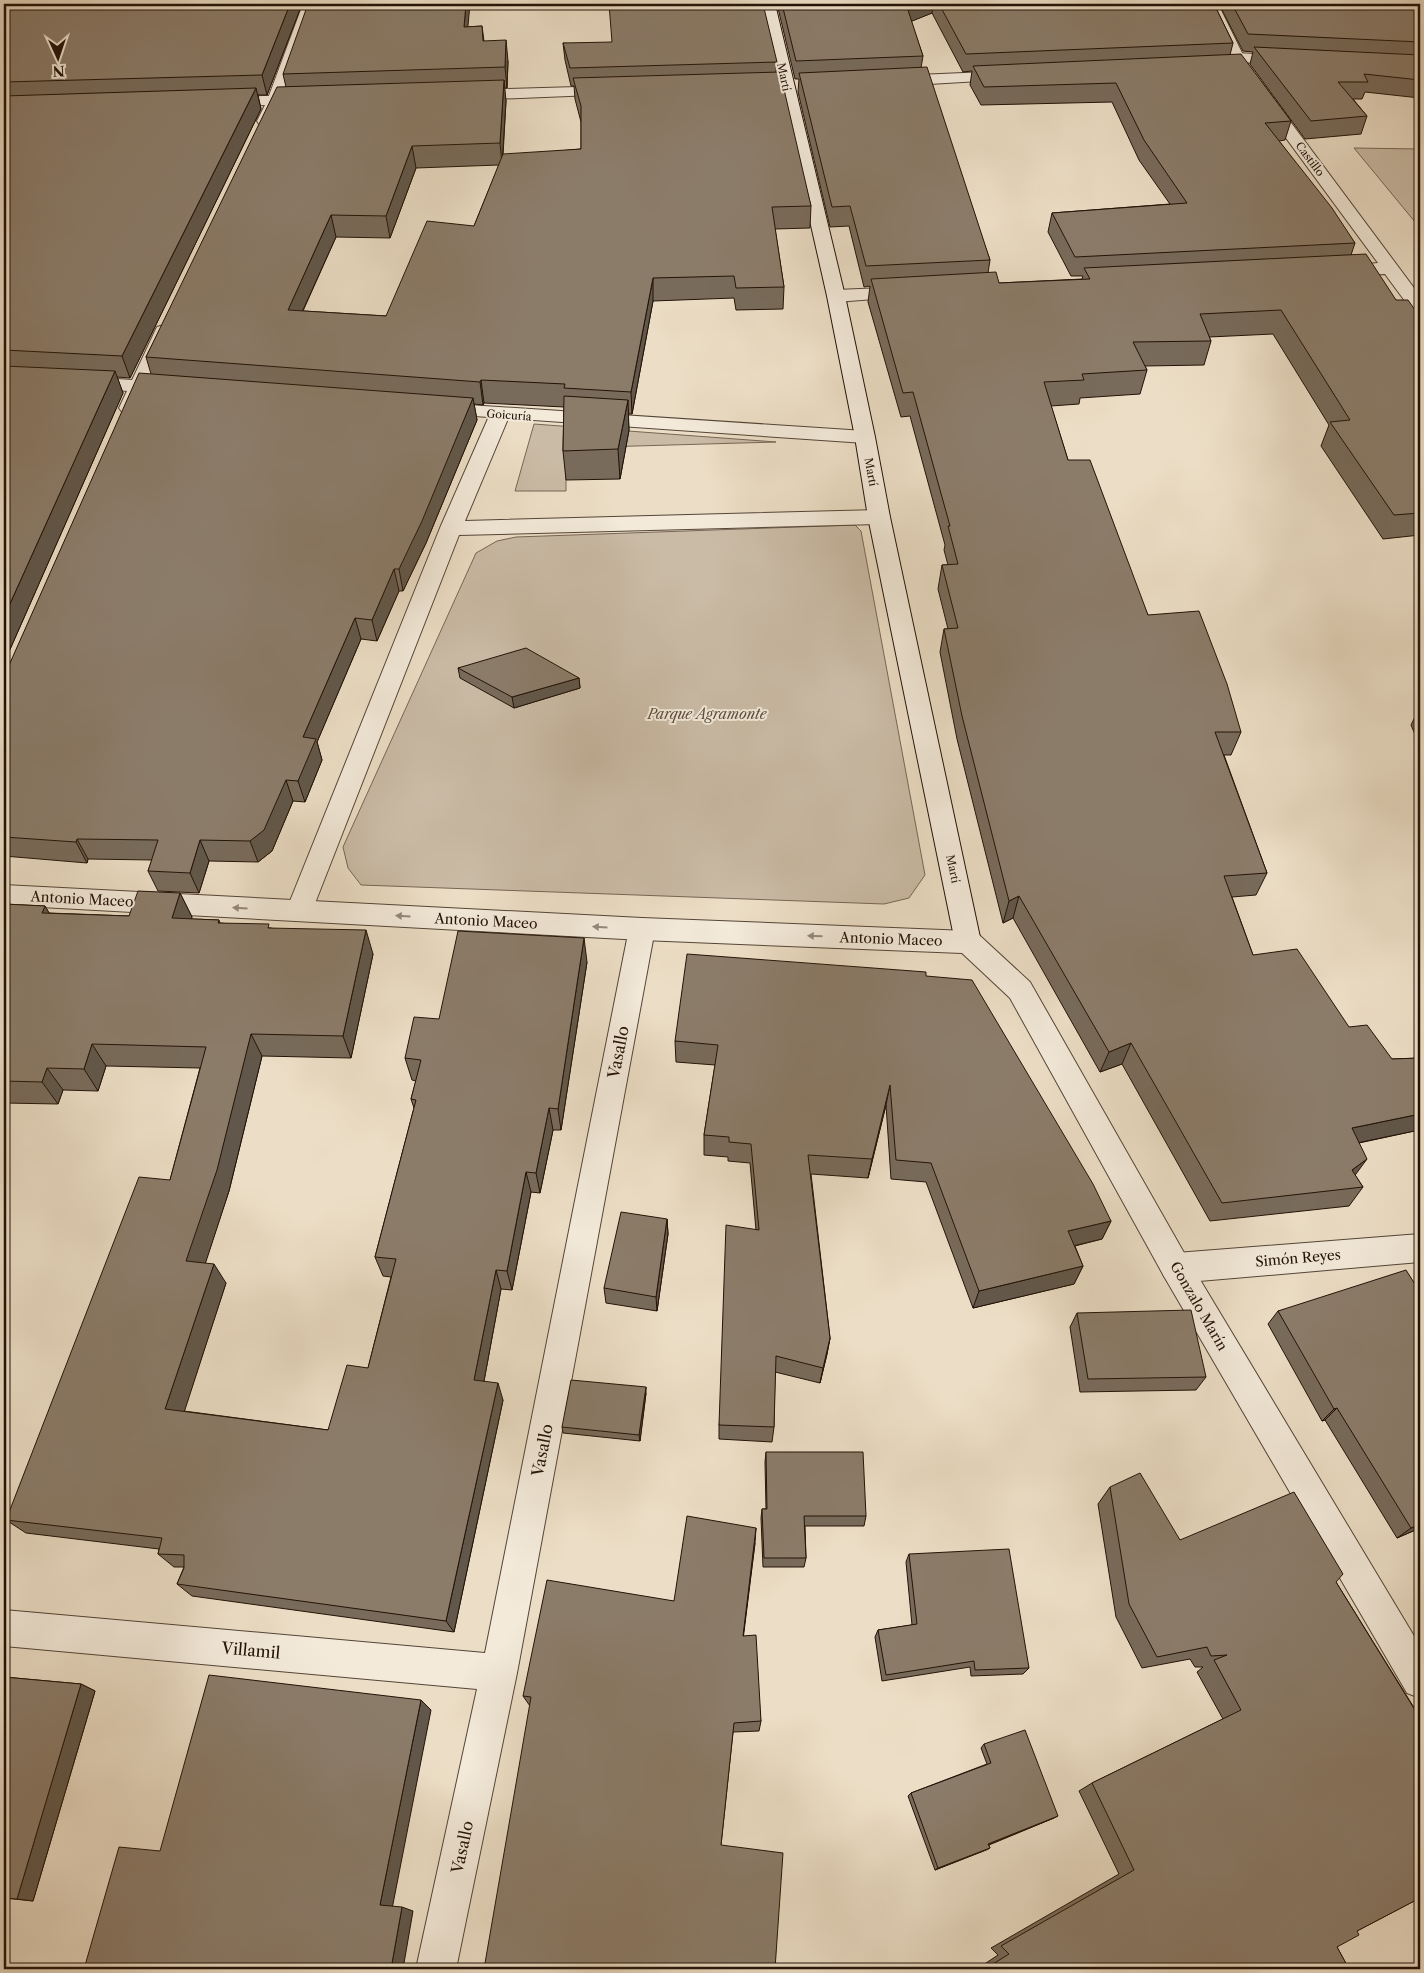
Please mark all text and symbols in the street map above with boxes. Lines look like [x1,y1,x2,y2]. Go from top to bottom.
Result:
north arrow [32,32,82,82]
text: N [52,62,65,80]
street label: Martí [774,62,794,93]
street label: Castillo [1293,139,1328,179]
street label: Goicuría [486,406,532,424]
street label: Martí [862,457,880,488]
park label: Parque Agramonte [646,705,768,723]
street label: Martí [943,854,963,885]
street label: Antonio Maceo [29,887,134,911]
one-way arrow [232,903,248,911]
street label: Antonio Maceo [433,909,538,933]
one-way arrow [394,912,410,920]
one-way arrow [592,922,608,930]
street label: Antonio Maceo [838,928,943,950]
one-way arrow [806,932,822,940]
street label: Vasallo [603,1024,633,1081]
street label: Simón Reyes [1254,1245,1342,1271]
street label: Gonzalo Marín [1166,1258,1232,1354]
street label: Vasallo [527,1422,557,1479]
street label: Villamil [220,1637,281,1663]
street label: Vasallo [446,1819,477,1876]

